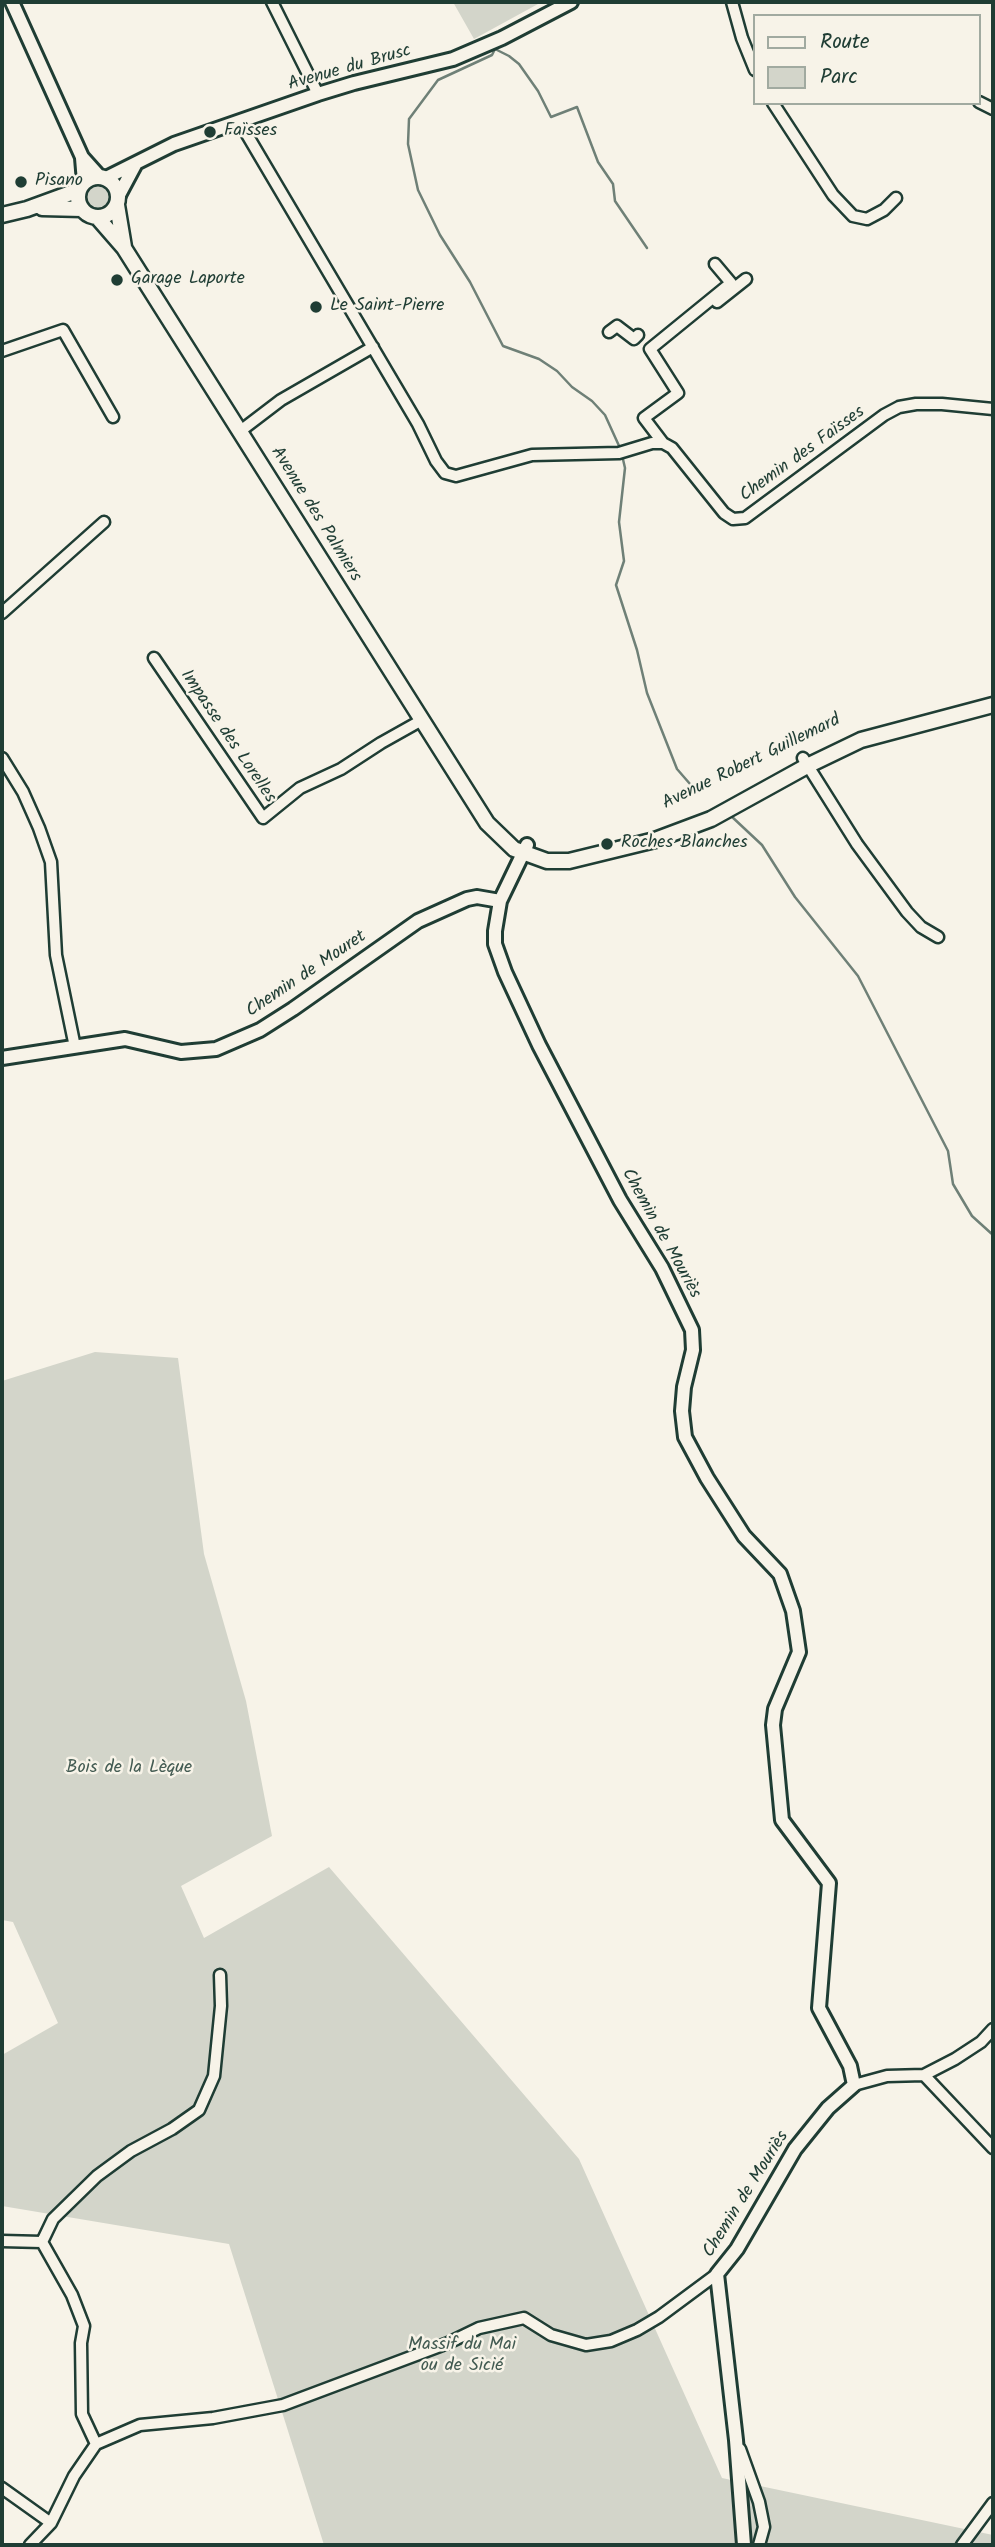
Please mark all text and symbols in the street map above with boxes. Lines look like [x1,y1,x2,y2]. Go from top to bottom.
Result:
legend [754,14,981,105]
text: Route [820,26,869,59]
street label: Avenue du Brusc [286,41,414,97]
text: Parc [820,61,858,94]
place label: Faïsses [224,121,277,143]
marker: Faïsses [202,124,218,140]
place label: Pisano [35,171,83,193]
marker: Pisano [13,174,29,190]
place label: Garage Laporte [131,269,245,291]
marker: Garage Laporte [109,272,125,288]
place label: Le Saint-Pierre [330,296,444,318]
marker: Le Saint-Pierre [308,299,324,315]
street label: Chemin des Faïsses [736,402,870,508]
street label: Avenue des Palmiers [265,443,365,587]
street label: Impasse des Lorelles [174,666,280,808]
street label: Avenue Robert Guillemard [660,711,844,815]
place label: Roches Blanches [621,833,748,855]
marker: Roches Blanches [599,836,615,852]
street label: Chemin de Mouret [243,927,371,1023]
street label: Chemin de Mouriès [615,1165,705,1303]
park label: Bois de la Lèque [66,1758,192,1780]
street label: Chemin de Mouriès [699,2128,795,2262]
park label: Massif du Mai ou de Sicié [408,2335,516,2378]

